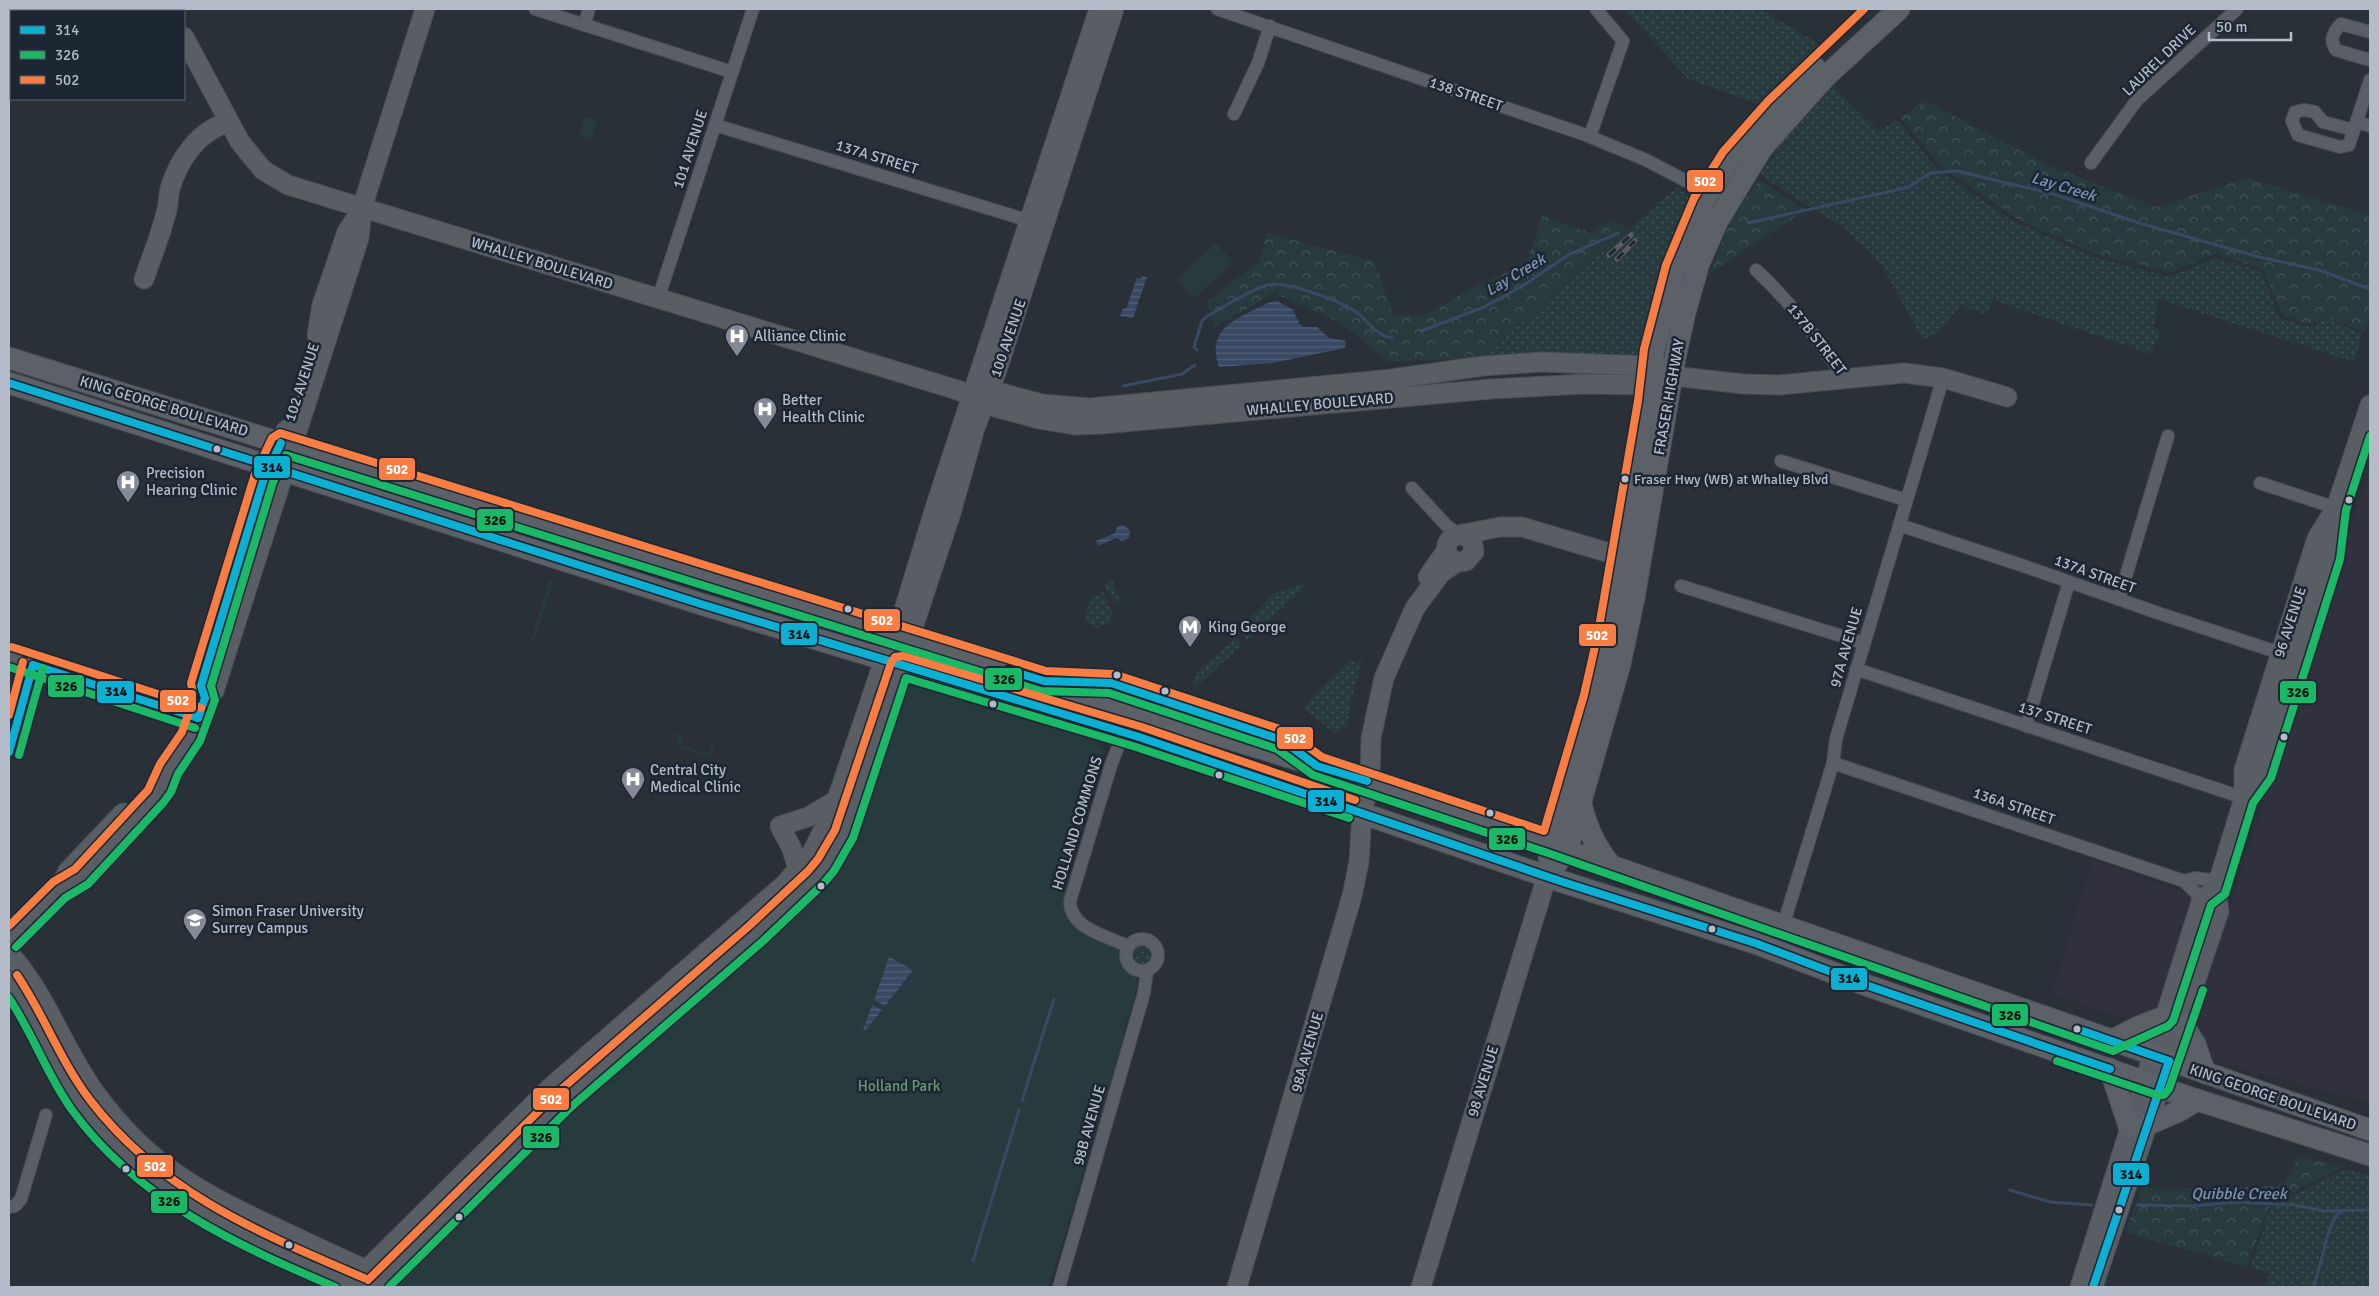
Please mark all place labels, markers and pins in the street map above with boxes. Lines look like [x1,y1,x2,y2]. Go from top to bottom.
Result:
hospital icon: Alliance Clinic [724,323,750,357]
place label: Alliance Clinic [754,327,846,345]
place label: Better Health Clinic [782,391,865,426]
hospital icon: Better Health Clinic [752,396,778,430]
unlabelled marker [212,444,222,454]
place label: Precision Hearing Clinic [146,464,237,499]
hospital icon: Precision Hearing Clinic [115,469,141,503]
place label: Fraser Hwy (WB) at Whalley Blvd [1634,471,1828,488]
marker: Fraser Hwy (WB) at Whalley Blvd [1620,474,1630,484]
unlabelled marker [2344,495,2354,505]
unlabelled marker [843,604,853,614]
metro station icon: King George [1177,614,1203,648]
place label: King George [1208,618,1286,636]
unlabelled marker [1112,670,1122,680]
unlabelled marker [1160,686,1170,696]
unlabelled marker [988,699,998,709]
unlabelled marker [2279,732,2289,742]
place label: Central City Medical Clinic [650,761,741,796]
hospital icon: Central City Medical Clinic [620,766,646,800]
unlabelled marker [1214,770,1224,780]
unlabelled marker [1485,808,1495,818]
unlabelled marker [816,881,826,891]
place label: Simon Fraser University Surrey Campus [212,902,364,937]
school or university icon: Simon Fraser University Surrey Campus [182,907,208,941]
unlabelled marker [1707,924,1717,934]
unlabelled marker [2072,1024,2082,1034]
unlabelled marker [121,1164,131,1174]
unlabelled marker [2114,1205,2124,1215]
unlabelled marker [454,1212,464,1222]
unlabelled marker [284,1240,294,1250]

